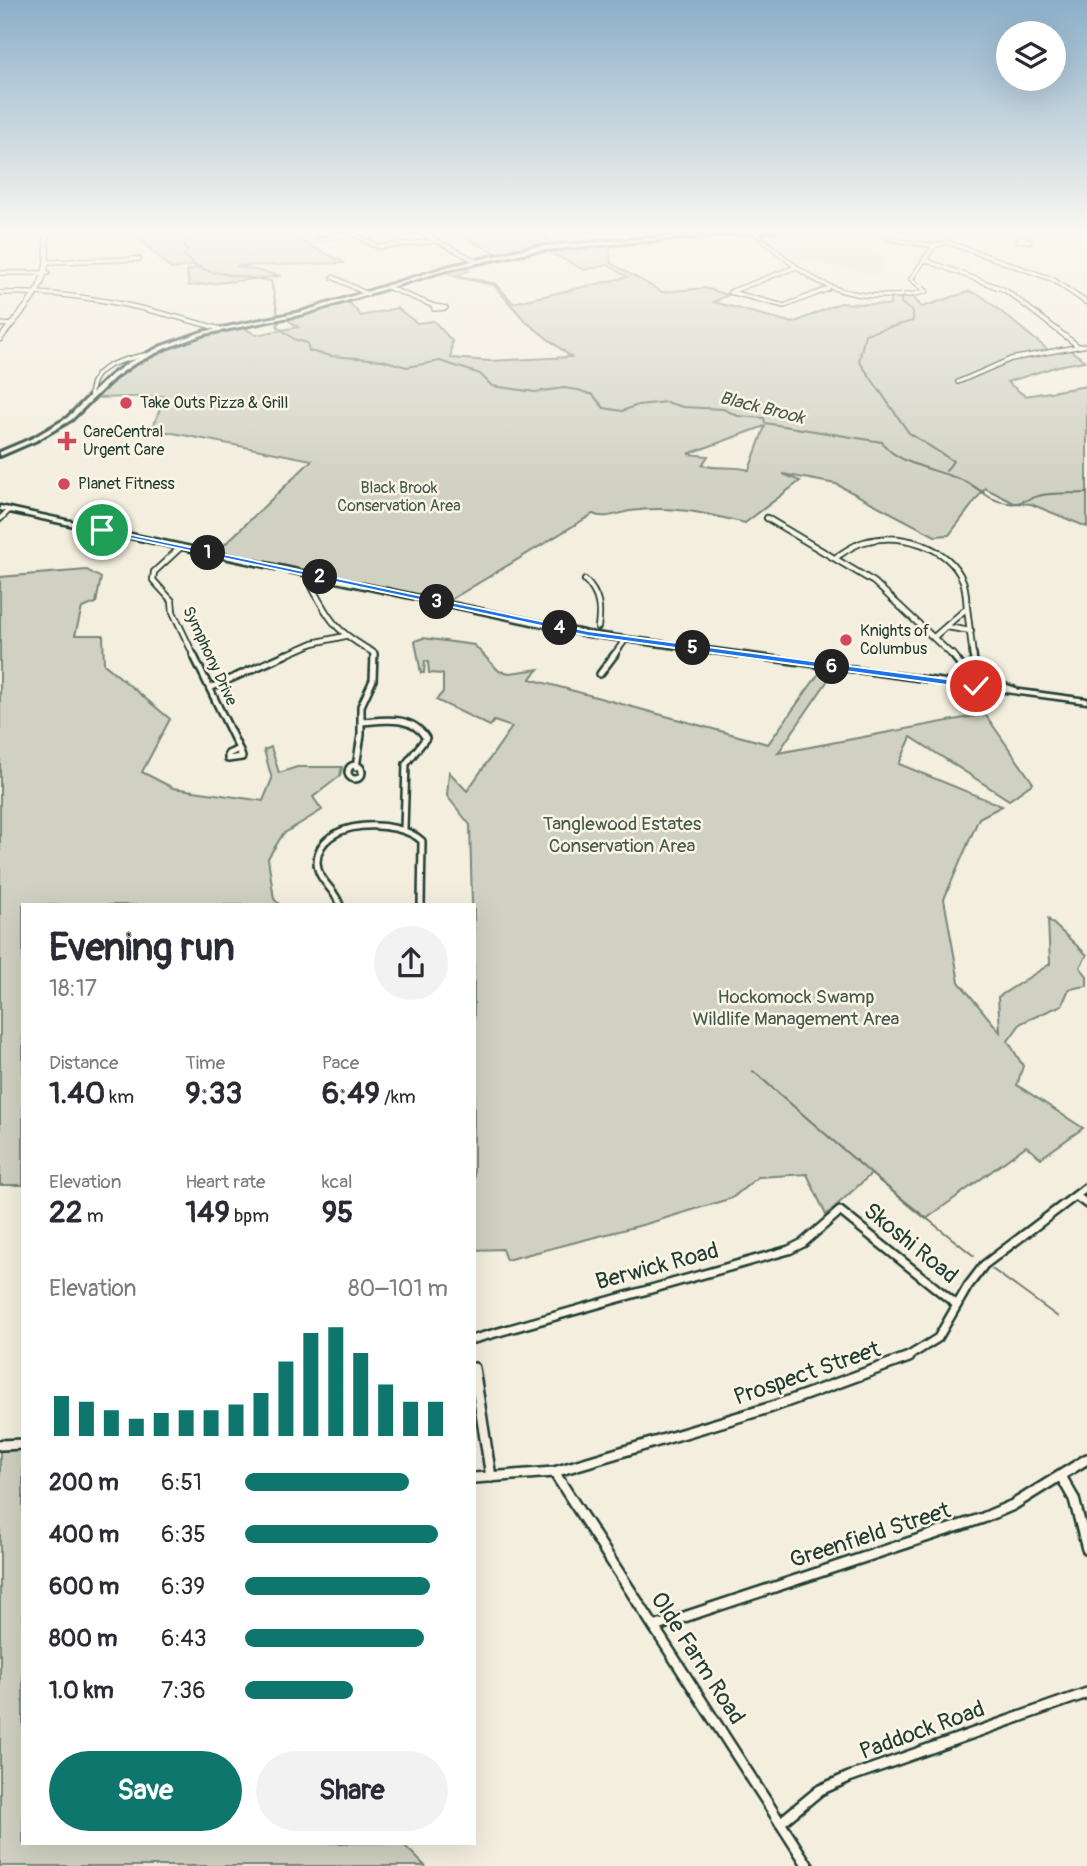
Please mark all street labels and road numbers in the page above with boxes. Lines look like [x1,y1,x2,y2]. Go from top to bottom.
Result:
street label: Symphony Drive [178,603,242,709]
street label: Skoshi Road [858,1196,964,1290]
street label: Berwick Road [592,1236,722,1296]
street label: Prospect Street [730,1334,885,1412]
street label: Greenfield Street [786,1495,955,1575]
street label: Olde Farm Road [644,1586,752,1730]
street label: Paddock Road [856,1694,988,1766]

